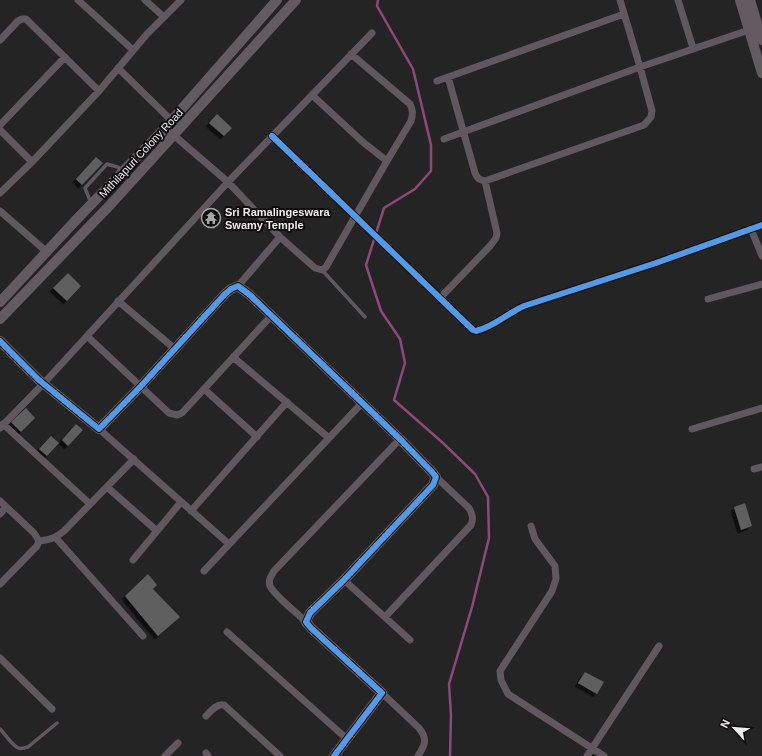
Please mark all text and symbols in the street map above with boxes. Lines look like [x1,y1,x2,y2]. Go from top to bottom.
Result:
street label: Mithilapuri Colony Road [97,106,185,200]
place label: Sri Ramalingeswara Swamy Temple [225,206,330,231]
temple icon: Sri Ramalingeswara Swamy Temple [200,207,222,229]
north arrow [714,708,754,748]
text: N [718,717,732,730]

